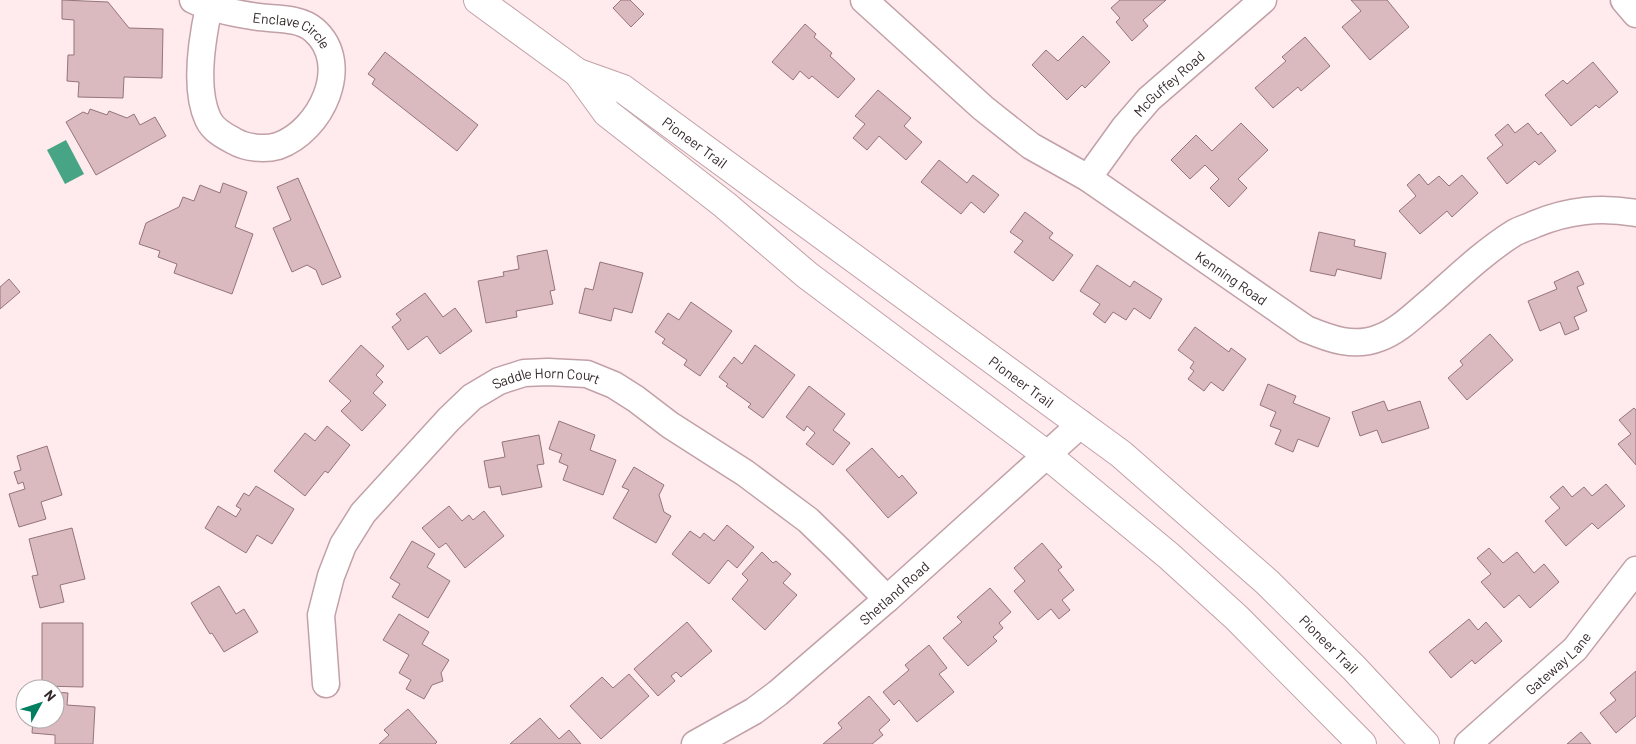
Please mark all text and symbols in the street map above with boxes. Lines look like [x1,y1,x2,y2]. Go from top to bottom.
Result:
street label: Enclave Circle [252,8,335,51]
street label: McGuffey Road [1129,47,1208,120]
street label: Pioneer Trail [659,113,731,171]
street label: Kenning Road [1193,247,1271,308]
street label: Pioneer Trail [986,352,1058,411]
street label: Saddle Horn Court [488,363,603,392]
street label: Shetland Road [856,557,932,628]
street label: Pioneer Trail [1296,611,1363,676]
street label: Gateway Lane [1521,628,1594,698]
north arrow [15,679,65,729]
text: N [41,686,60,704]

